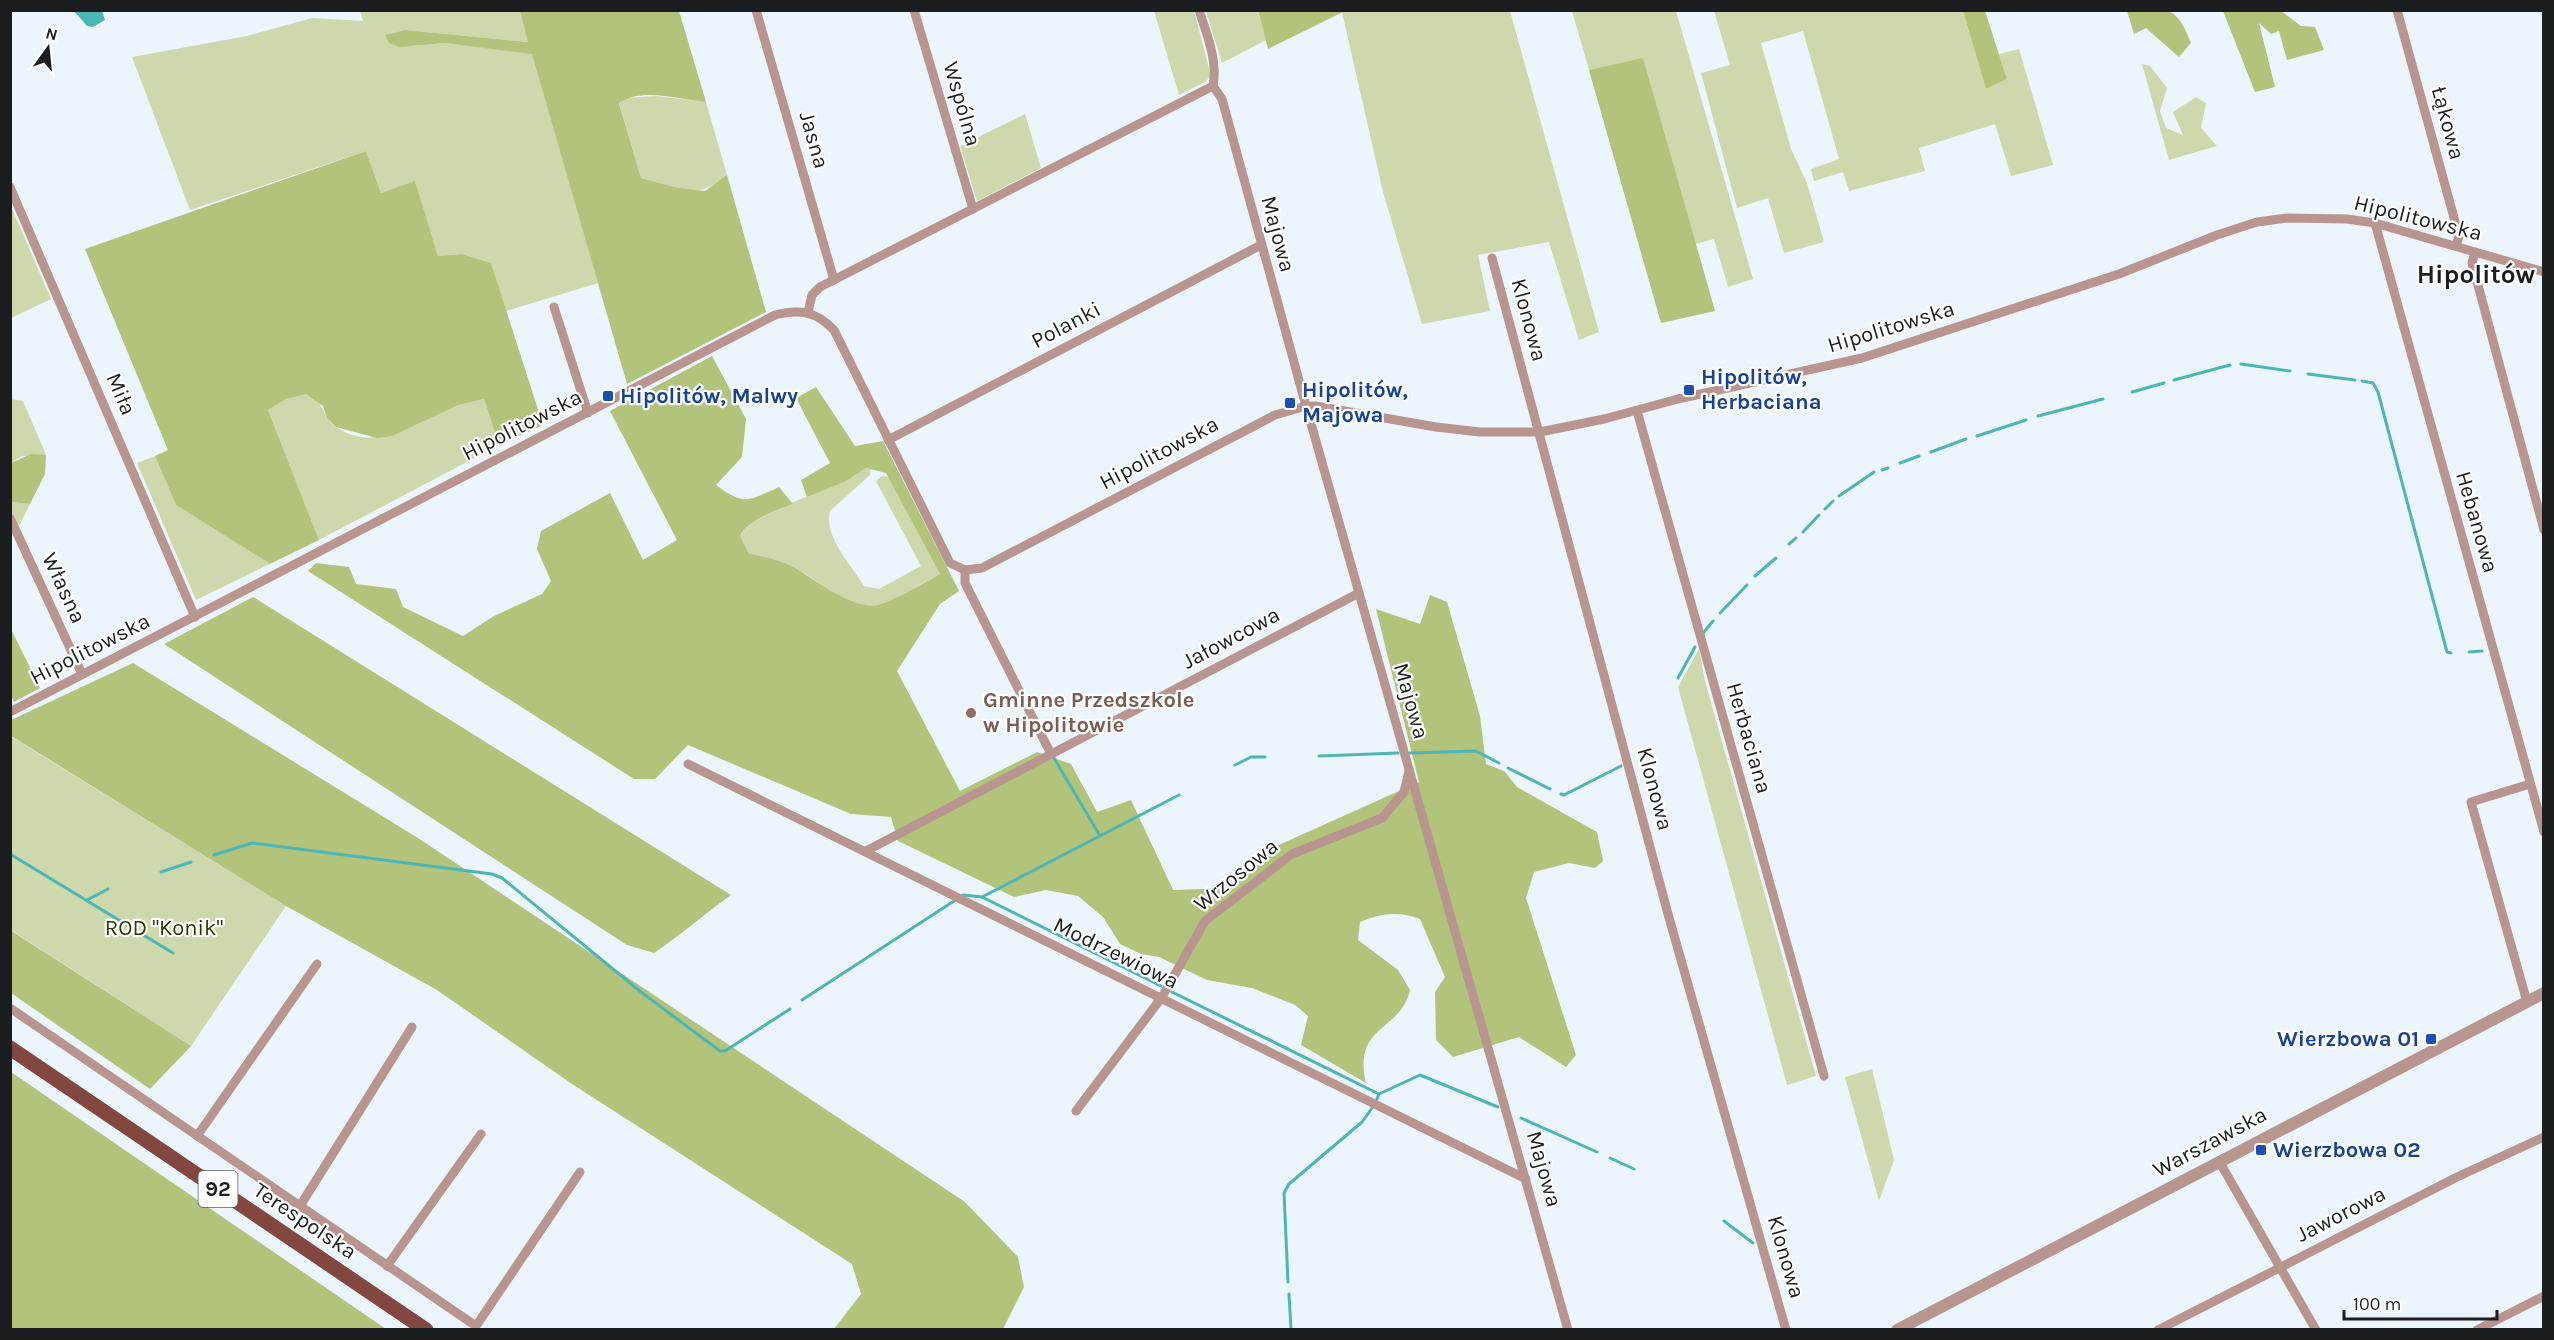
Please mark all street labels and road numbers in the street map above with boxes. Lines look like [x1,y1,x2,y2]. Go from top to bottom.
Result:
street label: Wspólna [938,59,986,149]
street label: Łąkowa [2426,83,2470,163]
street label: Jasna [794,109,834,171]
street label: Hipolitowska [2351,190,2485,246]
street label: Majowa [1255,193,1301,275]
street label: Klonowa [1505,276,1553,364]
street label: Hipolitowska [1824,295,1958,359]
street label: Polanki [1027,296,1105,354]
street label: Miła [101,369,141,419]
street label: Hipolitowska [458,384,586,466]
street label: Hipolitowska [1095,411,1223,495]
street label: Hebanowa [2450,468,2504,576]
street label: Własna [36,549,92,627]
street label: Jałowcowa [1178,602,1284,674]
street label: Hipolitowska [26,608,154,690]
street label: Majowa [1388,660,1434,742]
street label: Herbaciana [1721,679,1777,797]
street label: Klonowa [1631,745,1679,833]
street label: Wrzosowa [1189,833,1283,917]
street label: Modrzewiowa [1049,912,1183,994]
street label: Warszawska [2149,1101,2271,1183]
street label: Majowa [1521,1128,1567,1210]
road number: 92 [198,1171,238,1207]
street label: Terespolska [249,1177,361,1265]
street label: Jaworowa [2292,1180,2390,1248]
street label: Klonowa [1762,1213,1810,1301]

